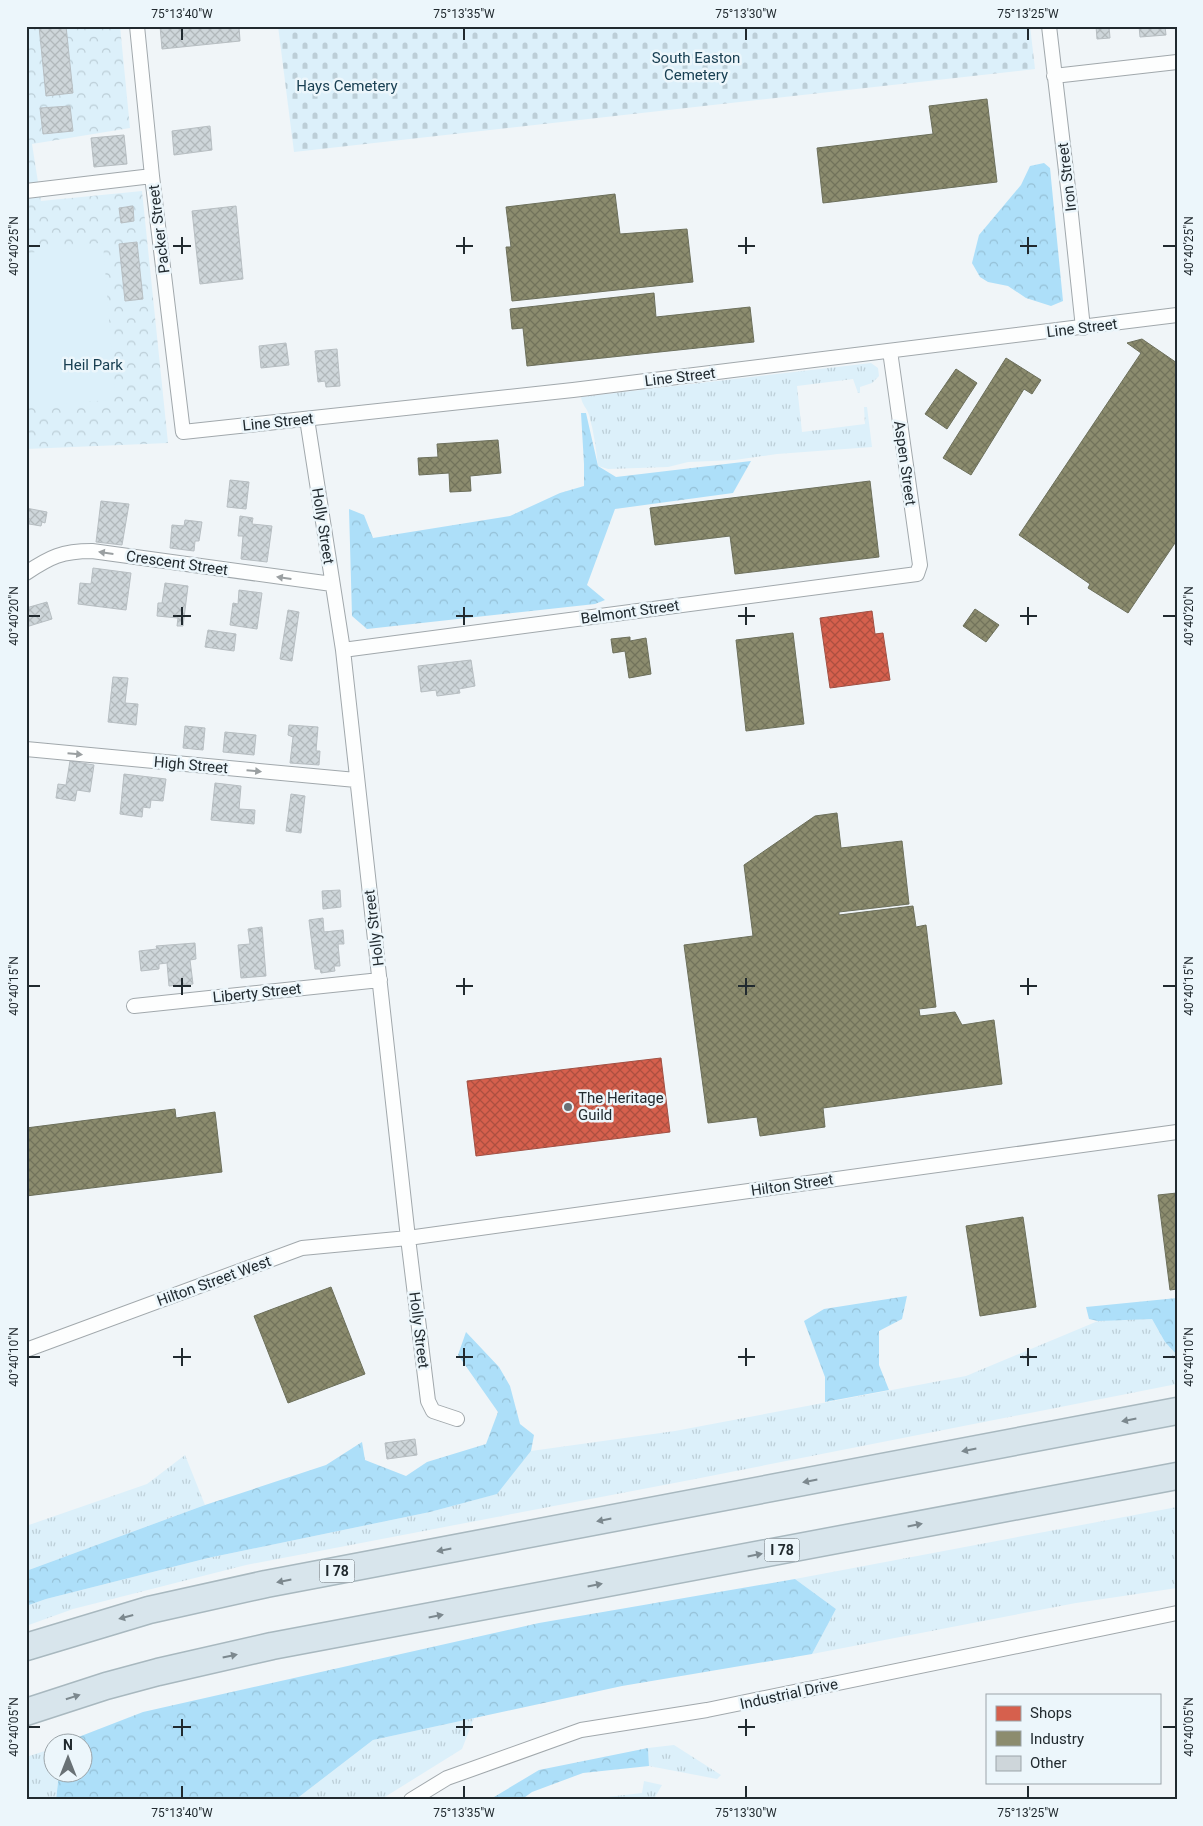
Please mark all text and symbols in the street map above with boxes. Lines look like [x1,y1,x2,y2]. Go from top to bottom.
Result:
text: 75°13'40"W [151,7,213,21]
text: 75°13'35"W [433,7,495,21]
text: 75°13'30"W [715,7,777,21]
text: 75°13'25"W [997,7,1059,21]
park label: South Easton Cemetery [652,49,740,84]
park label: Hays Cemetery [296,77,398,95]
street label: Iron Street [1054,141,1080,212]
street label: Packer Street [145,184,173,274]
text: 40°40'25"N [7,216,21,276]
text: 40°40'25"N [1182,216,1196,276]
street label: Line Street [1046,315,1119,341]
park label: Heil Park [63,356,123,374]
street label: Line Street [644,364,717,390]
street label: Line Street [242,409,314,435]
street label: Aspen Street [890,419,920,507]
street label: Holly Street [308,487,338,565]
street label: Crescent Street [125,547,229,579]
one-way arrow [98,549,114,557]
one-way arrow [276,573,292,581]
text: 40°40'20"N [7,586,21,646]
text: 40°40'20"N [1182,586,1196,646]
street label: Belmont Street [580,596,680,628]
one-way arrow [67,750,83,758]
street label: High Street [153,753,229,777]
one-way arrow [246,767,262,775]
street label: Holly Street [360,889,388,967]
text: 40°40'15"N [7,956,21,1016]
text: 40°40'15"N [1182,956,1196,1016]
street label: Liberty Street [212,979,302,1007]
place label: The Heritage Guild [578,1089,664,1124]
marker: The Heritage Guild [562,1101,574,1113]
street label: Hilton Street [750,1170,834,1200]
street label: Hilton Street West [154,1252,274,1310]
street label: Holly Street [405,1291,433,1369]
text: 40°40'10"N [7,1327,21,1387]
text: 40°40'10"N [1182,1327,1196,1387]
one-way arrow [1120,1416,1136,1424]
one-way arrow [962,1446,977,1454]
one-way arrow [801,1477,817,1485]
one-way arrow [596,1516,611,1524]
one-way arrow [907,1521,922,1529]
road number: I 78 [764,1538,800,1562]
one-way arrow [436,1547,452,1555]
one-way arrow [747,1551,762,1559]
road number: I 78 [320,1560,354,1582]
one-way arrow [276,1577,292,1585]
one-way arrow [588,1581,604,1589]
one-way arrow [428,1611,444,1619]
one-way arrow [118,1613,134,1621]
one-way arrow [222,1652,237,1660]
street label: Industrial Drive [738,1675,840,1713]
one-way arrow [65,1693,80,1700]
legend [986,1694,1160,1784]
text: 40°40'05"N [7,1697,21,1757]
text: 40°40'05"N [1182,1697,1196,1757]
text: Shops [1030,1704,1072,1722]
text: Industry [1030,1730,1084,1748]
north arrow [42,1734,92,1784]
text: N [63,1737,73,1753]
text: Other [1030,1754,1067,1772]
text: 75°13'40"W [151,1806,213,1820]
text: 75°13'35"W [433,1806,495,1820]
text: 75°13'30"W [715,1806,777,1820]
text: 75°13'25"W [997,1806,1059,1820]

